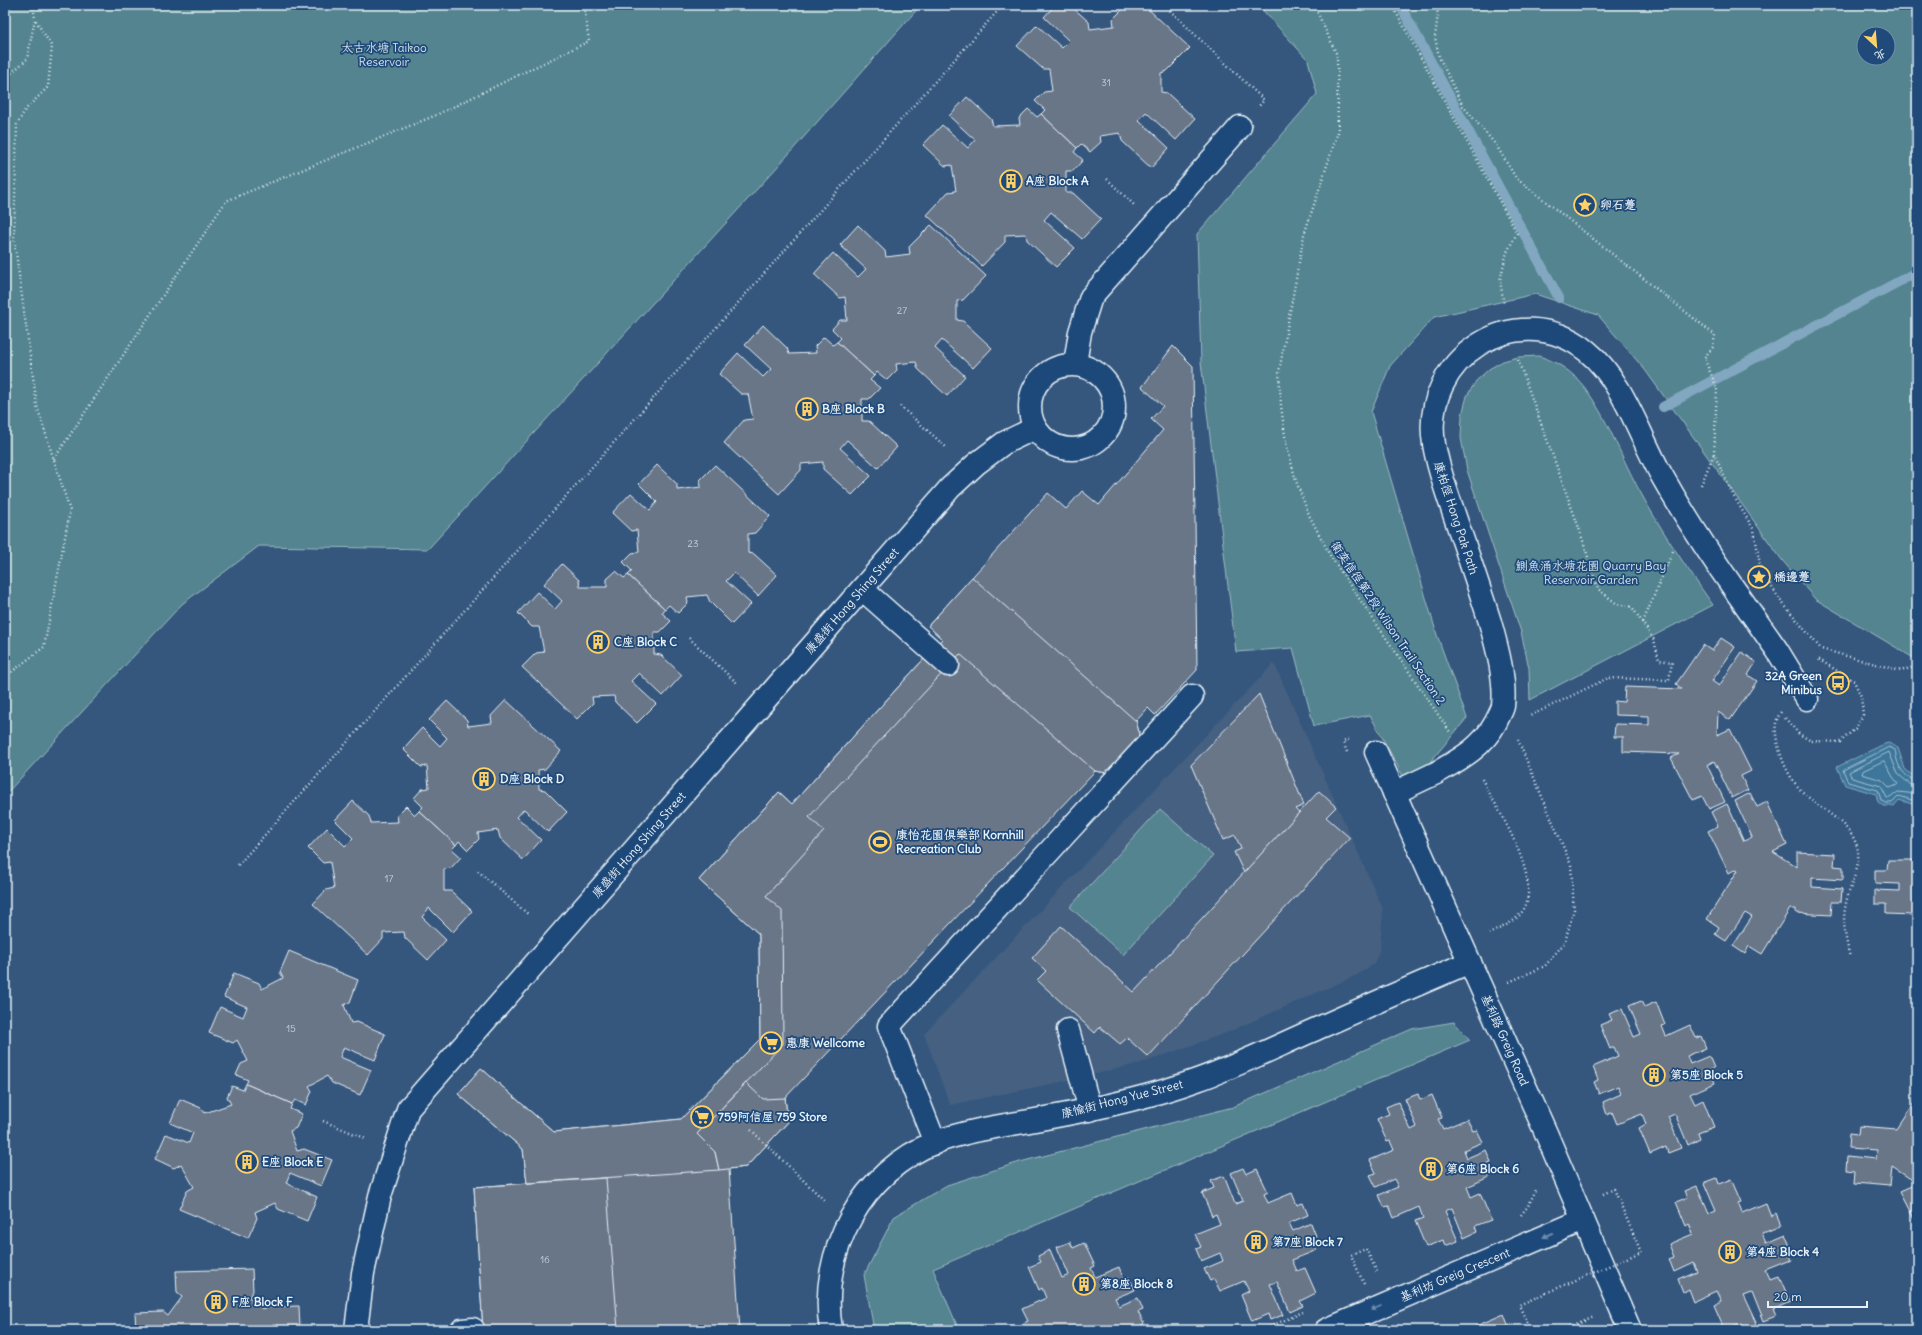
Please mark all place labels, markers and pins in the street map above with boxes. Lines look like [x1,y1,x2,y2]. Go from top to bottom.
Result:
building icon: A座 Block A [998,168,1024,194]
place label: A座 Block A [1026,173,1089,188]
place icon: 卵石躉 [1572,192,1598,218]
place label: 卵石躉 [1600,197,1636,212]
building icon: B座 Block B [794,396,820,422]
place label: B座 Block B [822,401,885,416]
place icon: 橋邊躉 [1746,564,1772,590]
place label: 橋邊躉 [1774,569,1810,584]
building icon: C座 Block C [585,629,611,655]
place label: C座 Block C [614,634,677,649]
place label: 32A Green Minibus [1765,668,1823,697]
bus stop icon: 32A Green Minibus [1825,670,1851,696]
building icon: D座 Block D [471,766,497,792]
place label: D座 Block D [500,771,565,786]
place label: 康怡花園俱樂部 Kornhill Recreation Club [896,827,1024,856]
sports icon: 康怡花園俱樂部 Kornhill Recreation Club [867,829,893,855]
supermarket icon: 惠康 Wellcome [758,1030,784,1056]
place label: 惠康 Wellcome [786,1035,865,1050]
building icon: 第5座 Block 5 [1641,1062,1667,1088]
place label: 第5座 Block 5 [1670,1067,1743,1082]
supermarket icon: 759阿信屋 759 Store [689,1104,715,1130]
place label: 759阿信屋 759 Store [718,1109,828,1124]
building icon: E座 Block E [234,1149,260,1175]
place label: E座 Block E [262,1154,323,1169]
building icon: 第6座 Block 6 [1418,1156,1444,1182]
place label: 第6座 Block 6 [1446,1161,1519,1176]
building icon: 第7座 Block 7 [1243,1229,1269,1255]
place label: 第7座 Block 7 [1272,1234,1343,1249]
building icon: 第4座 Block 4 [1717,1239,1743,1265]
place label: 第4座 Block 4 [1746,1244,1819,1259]
building icon: 第8座 Block 8 [1071,1271,1097,1297]
place label: 第8座 Block 8 [1100,1276,1173,1291]
building icon: F座 Block F [203,1289,229,1315]
place label: F座 Block F [232,1294,293,1309]

